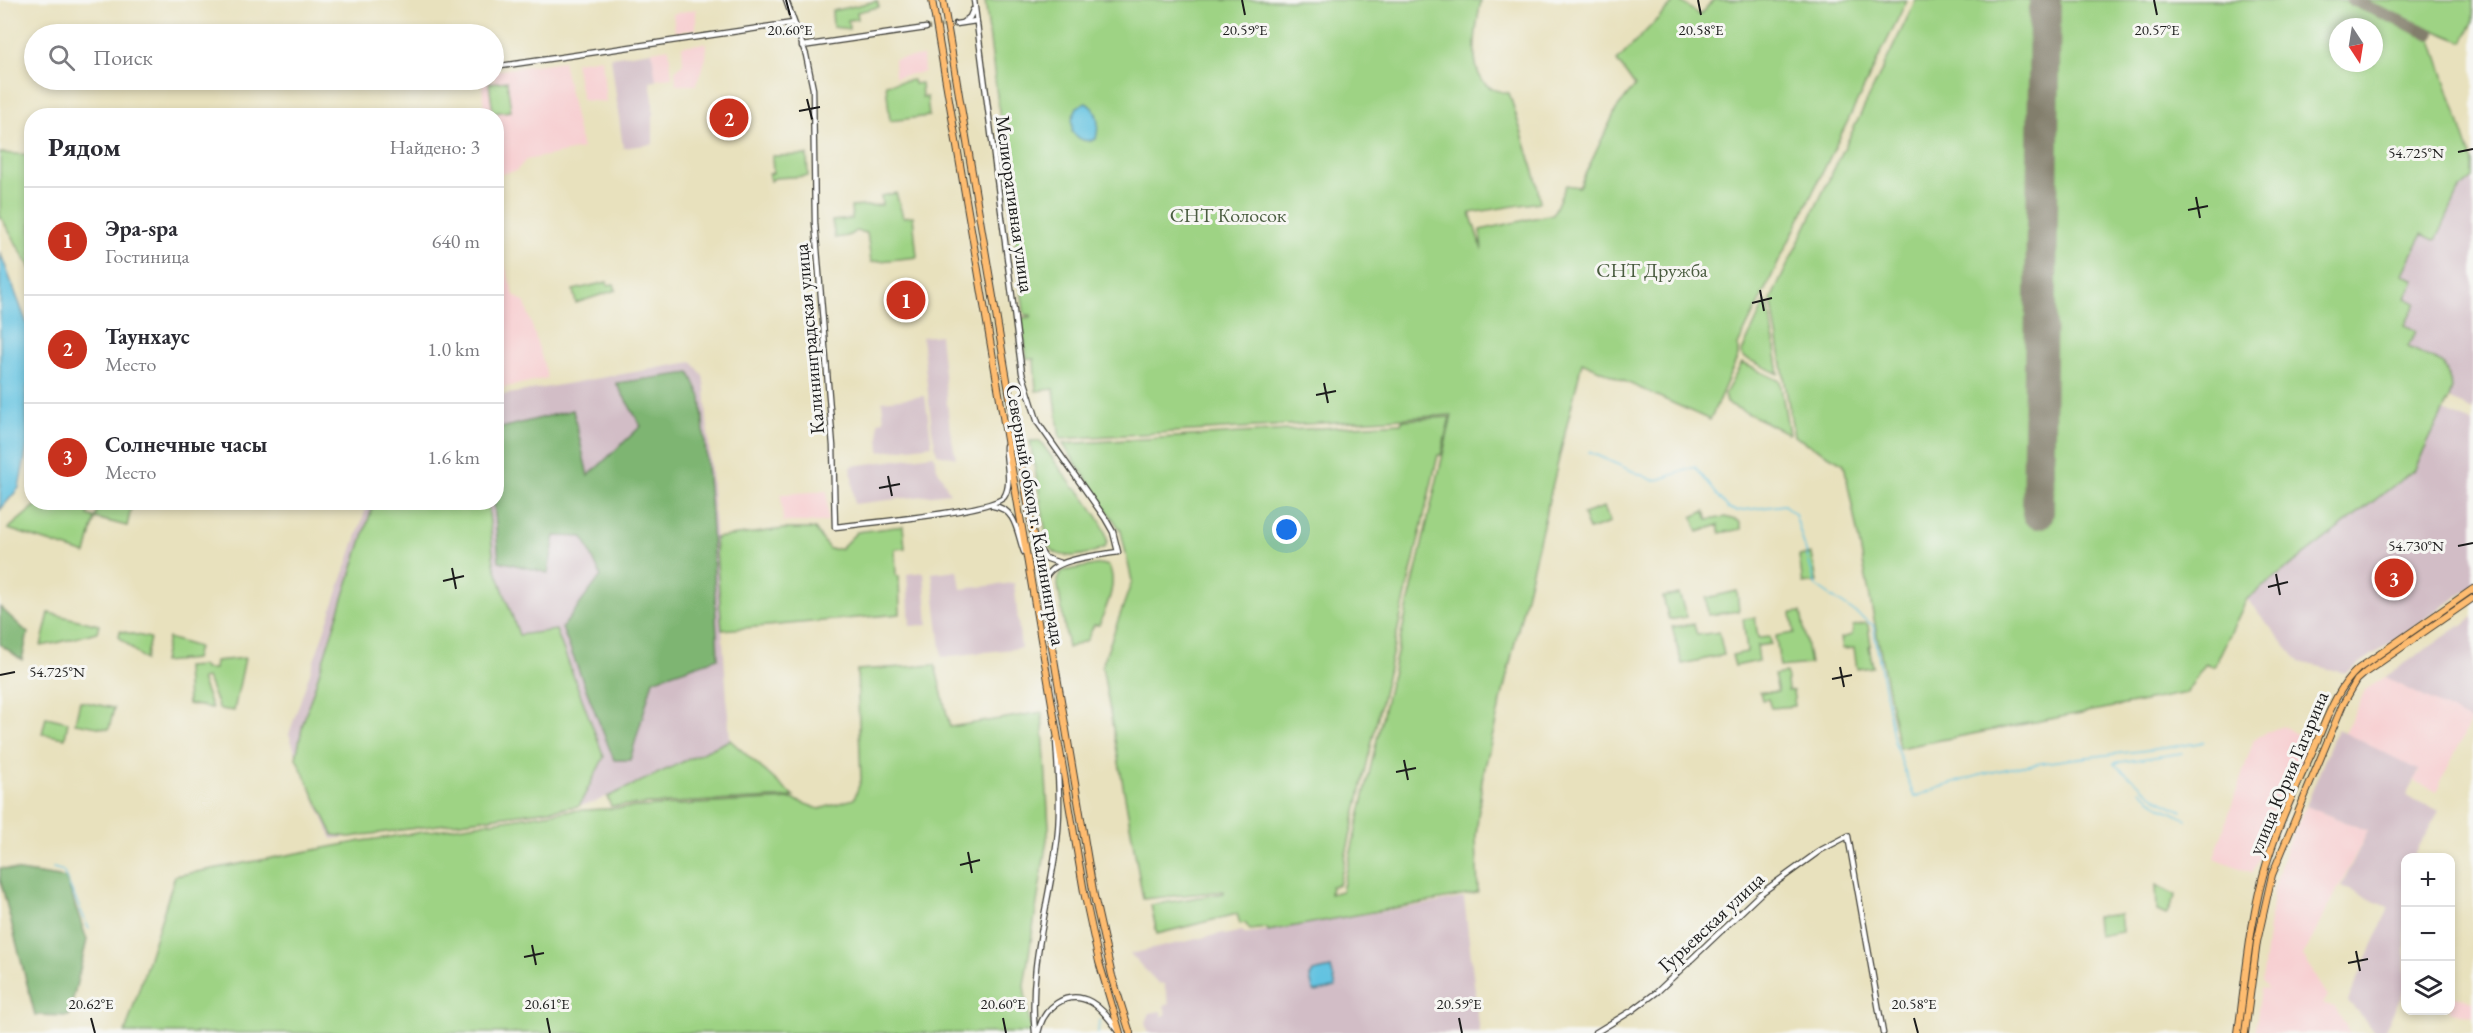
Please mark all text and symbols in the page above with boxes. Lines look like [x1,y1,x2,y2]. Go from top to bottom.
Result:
north arrow [2329,18,2383,72]
text: 20.60°E [767,20,813,39]
text: 20.59°E [1222,20,1268,39]
text: 20.58°E [1678,20,1724,39]
text: 20.57°E [2134,20,2180,39]
search box [24,24,504,90]
icon: search [45,41,78,74]
text: Поиск [93,43,153,72]
pin: 2 [710,96,748,140]
street label: Мелиоративная улица [990,114,1040,294]
text: Рядом [48,130,121,164]
text: Найдено: 3 [389,134,480,160]
text: 54.725°N [2388,143,2444,162]
park label: СНТ Колосок [1170,202,1287,228]
text: Эра-spa [105,214,178,243]
text: 1 [62,228,73,254]
text: 640 m [432,228,480,254]
street label: Калининградская улица [788,242,830,436]
text: Гостиница [105,243,190,269]
park label: СНТ Дружба [1596,257,1708,283]
pin: 1 [886,278,926,322]
text: Таунхаус [105,322,190,351]
text: 2 [62,336,73,362]
text: 1.0 km [427,336,480,362]
text: Место [105,351,156,377]
street label: Северный обход г. Калининграда [1000,382,1072,648]
text: Солнечные часы [105,430,267,459]
text: 3 [62,444,73,470]
text: 1.6 km [427,444,480,470]
text: Место [105,459,156,485]
your location [1272,515,1301,544]
text: 54.730°N [2388,536,2444,555]
pin: 3 [2374,556,2414,600]
text: 54.725°N [29,662,85,681]
street label: улица Юрия Гагарина [2242,687,2334,859]
map controls [2401,853,2455,1015]
button: + [2401,853,2455,907]
street label: Гурьевская улица [1652,866,1770,978]
button: − [2401,907,2455,961]
button: layers [2401,961,2455,1015]
text: 20.62°E [68,994,114,1013]
text: 20.61°E [524,994,570,1013]
text: 20.60°E [980,994,1026,1013]
text: 20.59°E [1436,994,1482,1013]
text: 20.58°E [1891,994,1937,1013]

